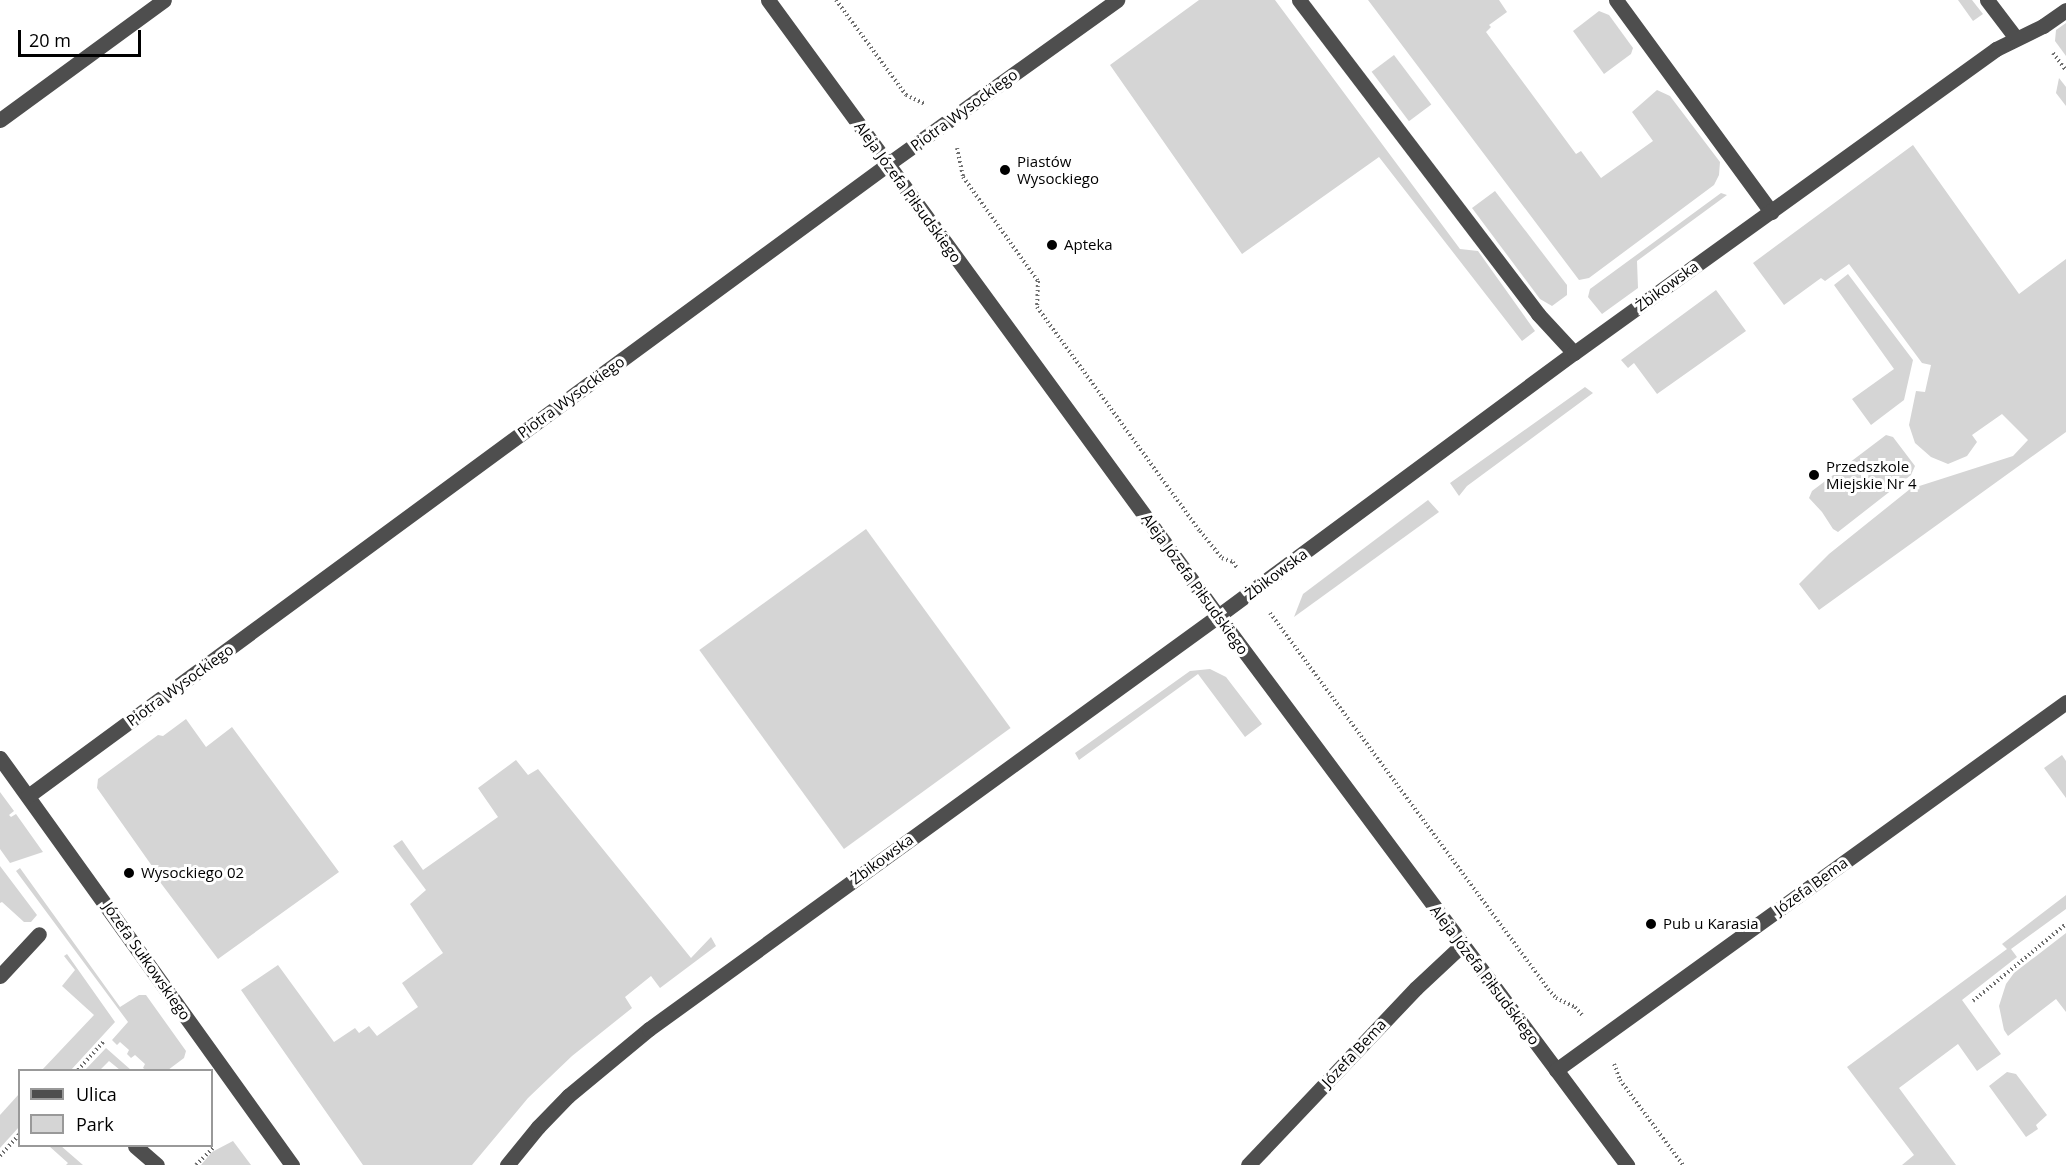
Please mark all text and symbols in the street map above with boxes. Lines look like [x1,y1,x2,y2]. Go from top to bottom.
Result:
scale bar [21,18,144,56]
text: 20 m [29,28,71,52]
street label: Piotra Wysockiego [907,65,1021,155]
street label: Aleja Józefa Piłsudskiego [851,118,965,266]
place label: Piastów Wysockiego [1017,152,1099,187]
marker: Piastów Wysockiego [998,163,1012,177]
place label: Apteka [1064,236,1113,254]
marker: Apteka [1045,238,1059,252]
street label: Żbikowska [1632,257,1702,315]
street label: Piotra Wysockiego [514,352,628,442]
place label: Przedszkole Miejskie Nr 4 [1826,457,1917,492]
marker: Przedszkole Miejskie Nr 4 [1807,468,1821,482]
street label: Aleja Józefa Piłsudskiego [1138,510,1252,658]
street label: Żbikowska [1241,545,1311,603]
street label: Piotra Wysockiego [123,640,237,730]
street label: Żbikowska [847,830,917,888]
street label: Józefa Bema [1771,853,1851,919]
place label: Wysockiego 02 [141,864,244,882]
marker: Wysockiego 02 [122,866,136,880]
street label: Józefa Sułkowskiego [99,899,195,1023]
street label: Aleja Józefa Piłsudskiego [1427,902,1543,1048]
place label: Pub u Karasia [1663,915,1759,933]
marker: Pub u Karasia [1644,917,1658,931]
street label: Józefa Bema [1318,1015,1390,1091]
legend [18,1069,213,1147]
text: Ulica [76,1082,117,1106]
text: Park [76,1112,114,1136]

